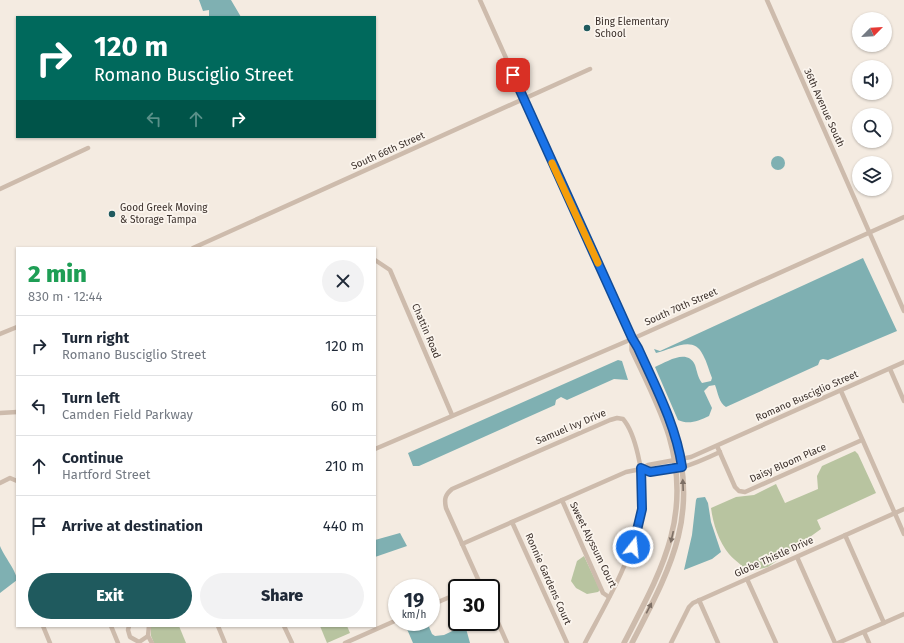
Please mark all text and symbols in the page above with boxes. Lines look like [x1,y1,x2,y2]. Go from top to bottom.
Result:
north arrow [852,12,892,52]
map controls [852,12,892,196]
place label: Bing Elementary School [595,16,669,40]
marker: Bing Elementary School [582,23,592,33]
text: 120 m [94,30,168,63]
icon: right [28,32,80,84]
pin [496,58,530,92]
button: sound [852,60,892,100]
text: Romano Busciglio Street [94,64,294,86]
icon: arrive [502,64,524,86]
street label: 36th Avenue South [801,67,847,149]
icon: left [143,108,165,130]
icon: ahead [185,108,207,130]
icon: right [227,108,249,130]
button: search [852,108,892,148]
street label: South 66th Street [349,129,427,173]
button: layers [852,156,892,196]
place label: Good Greek Moving & Storage Tampa [120,202,208,226]
marker: Good Greek Moving & Storage Tampa [107,209,117,219]
text: 2 min [28,260,87,288]
button: close [322,260,364,302]
street label: South 70th Street [643,285,720,328]
text: 830 m · 12:44 [28,289,102,304]
street label: Chattin Road [409,302,443,360]
text: Turn right [62,329,129,347]
icon: right [28,335,50,357]
text: 120 m [325,337,364,355]
text: Romano Busciglio Street [62,347,206,362]
street label: Romano Busciglio Street [754,368,860,424]
text: Turn left [62,389,120,407]
icon: left [28,395,50,417]
text: 60 m [331,397,364,415]
text: Camden Field Parkway [62,407,193,422]
street label: Samuel Ivy Drive [534,407,608,447]
street label: Daisy Bloom Place [748,441,828,485]
text: Continue [62,449,123,467]
icon: ahead [28,455,50,477]
text: 210 m [325,457,364,475]
text: Hartford Street [62,467,151,482]
one-way arrow [680,479,687,491]
street label: Sweet Alyssum Court [567,500,619,590]
icon: arrive [28,515,50,537]
text: Arrive at destination [62,517,203,535]
text: 440 m [323,517,364,535]
position arrow [612,526,654,568]
street label: Ronnie Gardens Court [522,531,574,627]
one-way arrow [668,531,674,543]
street label: Globe Thistle Drive [732,534,816,580]
button: Exit [28,573,192,619]
button: Share [200,573,364,619]
speed limit sign: 30 [448,579,500,631]
text: 19 [404,588,424,612]
one-way arrow [646,602,653,614]
text: km/h [402,609,426,621]

